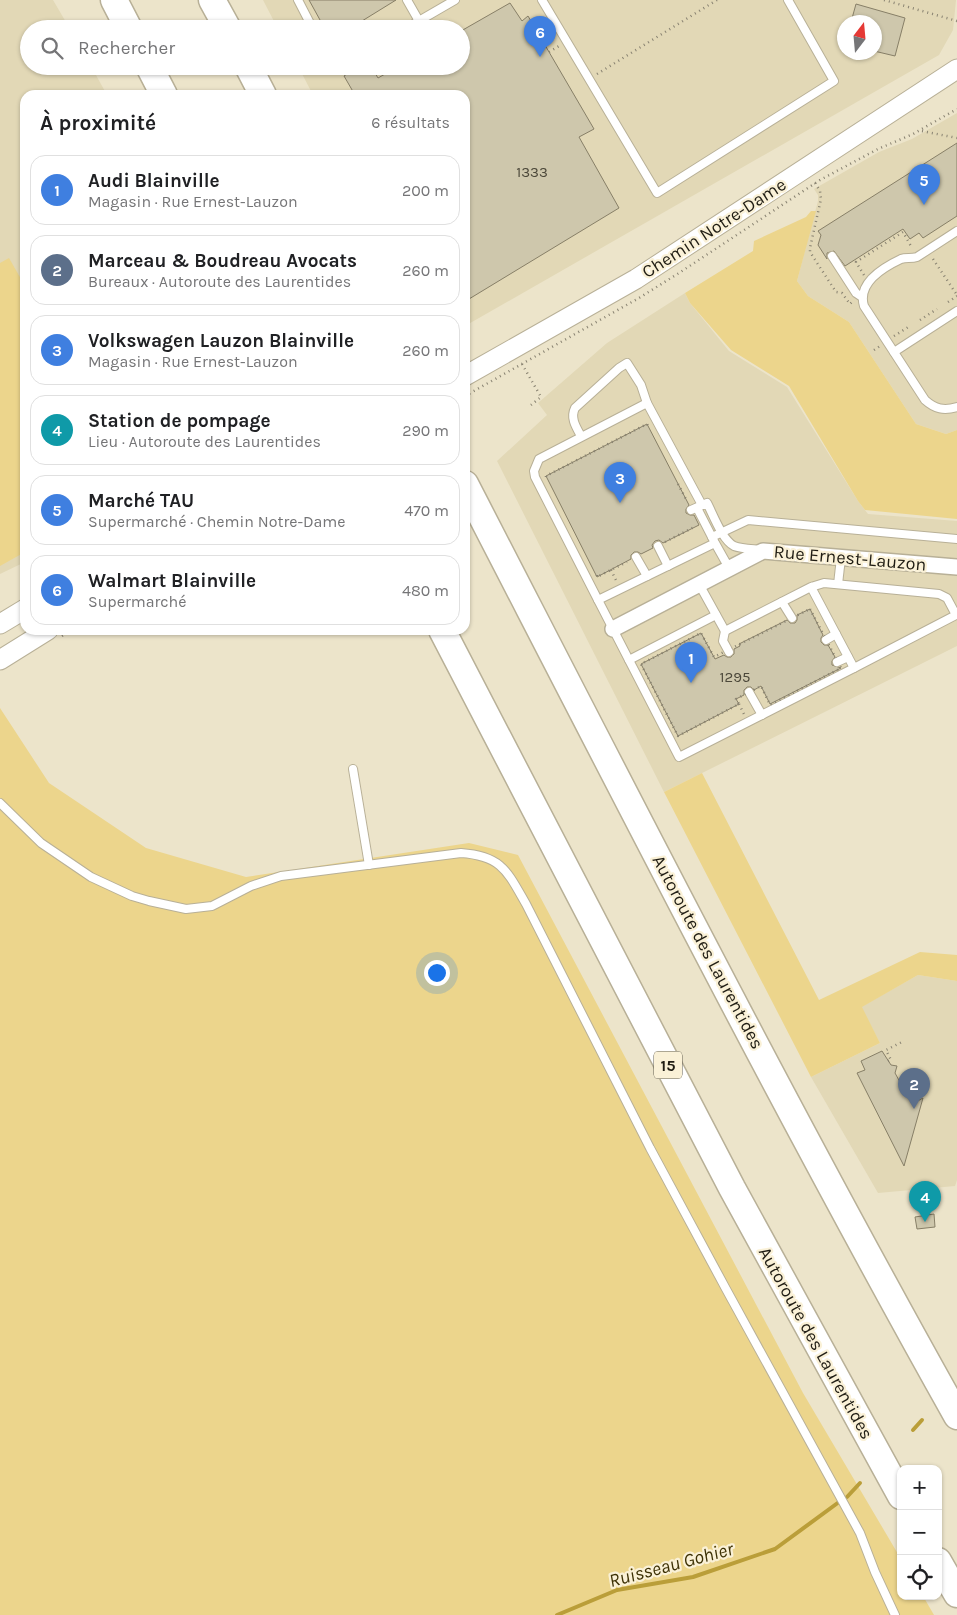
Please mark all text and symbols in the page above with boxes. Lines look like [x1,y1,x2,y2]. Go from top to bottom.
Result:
north arrow [837,15,882,60]
pin: 6 [524,16,556,57]
search box [20,20,470,75]
icon: search [38,34,66,62]
text: Rechercher [78,37,175,59]
text: À proximité [40,111,156,135]
text: 6 résultats [371,113,450,132]
house number: 1333 [516,163,548,181]
pin: 5 [908,164,940,205]
text: Audi Blainville [88,170,220,192]
street label: Chemin Notre-Dame [638,173,790,283]
text: 1 [54,181,60,200]
text: 200 m [402,181,449,200]
text: Magasin · Rue Ernest-Lauzon [88,192,298,211]
text: Marceau & Boudreau Avocats [88,250,357,272]
text: 2 [52,261,62,280]
text: 260 m [402,261,449,280]
text: Bureaux · Autoroute des Laurentides [88,272,351,291]
text: Volkswagen Lauzon Blainville [88,330,354,352]
text: 3 [52,341,62,360]
text: 260 m [402,341,449,360]
text: Magasin · Rue Ernest-Lauzon [88,352,298,371]
text: Station de pompage [88,410,271,432]
text: 4 [52,421,62,440]
text: 290 m [402,421,449,440]
text: Lieu · Autoroute des Laurentides [88,432,321,451]
pin: 3 [604,462,636,503]
text: Marché TAU [88,490,194,512]
text: 5 [52,501,62,520]
text: 470 m [404,501,449,520]
text: Supermarché · Chemin Notre-Dame [88,512,346,531]
street label: Rue Ernest-Lauzon [773,540,927,576]
text: Walmart Blainville [88,570,256,592]
text: 6 [52,581,62,600]
text: 480 m [402,581,449,600]
text: Supermarché [88,592,186,611]
pin: 1 [675,642,707,683]
house number: 1295 [720,668,750,686]
street label: Autoroute des Laurentides [648,851,768,1053]
your location [424,960,450,986]
road number: 15 [654,1052,682,1078]
pin: 2 [898,1068,930,1109]
pin: 4 [909,1181,941,1222]
street label: Autoroute des Laurentides [754,1243,878,1443]
map controls [897,1465,942,1600]
button: + [897,1465,942,1510]
button: − [897,1510,942,1555]
water label: Ruisseau Gohier [607,1537,737,1592]
button: locate [897,1555,942,1600]

